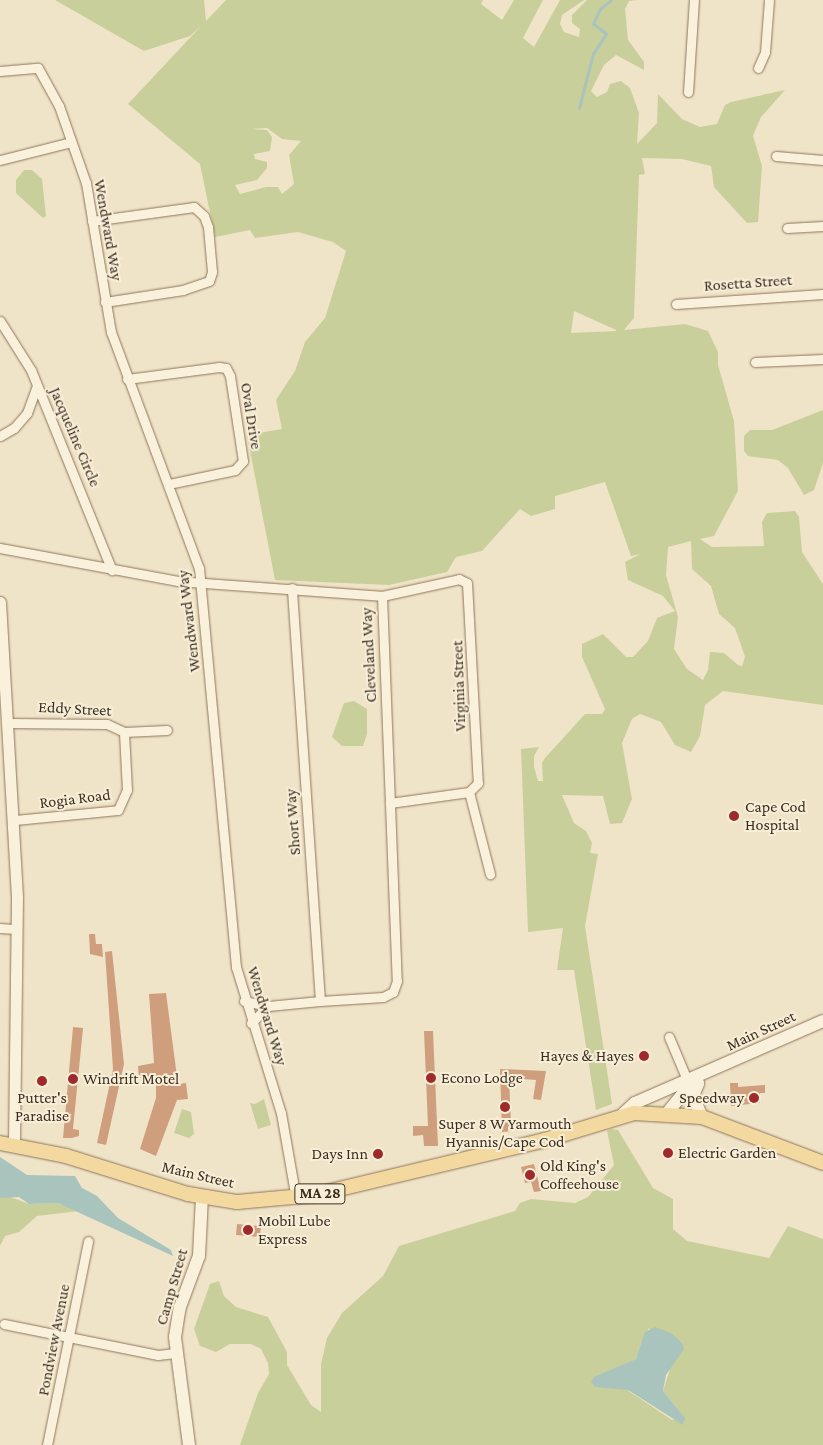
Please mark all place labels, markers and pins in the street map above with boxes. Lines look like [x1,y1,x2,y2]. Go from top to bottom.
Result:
place label: Cape Cod Hospital [745,797,806,835]
marker: Cape Cod Hospital [727,809,741,823]
place label: Hayes & Hayes [540,1046,634,1066]
marker: Hayes & Hayes [638,1050,650,1062]
place label: Econo Lodge [441,1068,523,1088]
place label: Windrift Motel [83,1069,179,1089]
marker: Econo Lodge [425,1072,437,1084]
marker: Windrift Motel [67,1073,79,1085]
marker: Putter's Paradise [36,1075,48,1087]
place label: Putter's Paradise [15,1088,69,1126]
place label: Speedway [679,1088,744,1108]
marker: Speedway [748,1092,760,1104]
marker: Super 8 W Yarmouth Hyannis/Cape Cod [499,1101,511,1113]
place label: Super 8 W Yarmouth Hyannis/Cape Cod [438,1114,572,1152]
place label: Electric Garden [678,1143,776,1163]
place label: Days Inn [311,1144,368,1164]
marker: Electric Garden [662,1147,674,1159]
marker: Days Inn [372,1148,384,1160]
place label: Old King's Coffeehouse [540,1156,619,1194]
marker: Old King's Coffeehouse [524,1169,536,1181]
place label: Mobil Lube Express [258,1211,330,1249]
marker: Mobil Lube Express [242,1224,254,1236]

